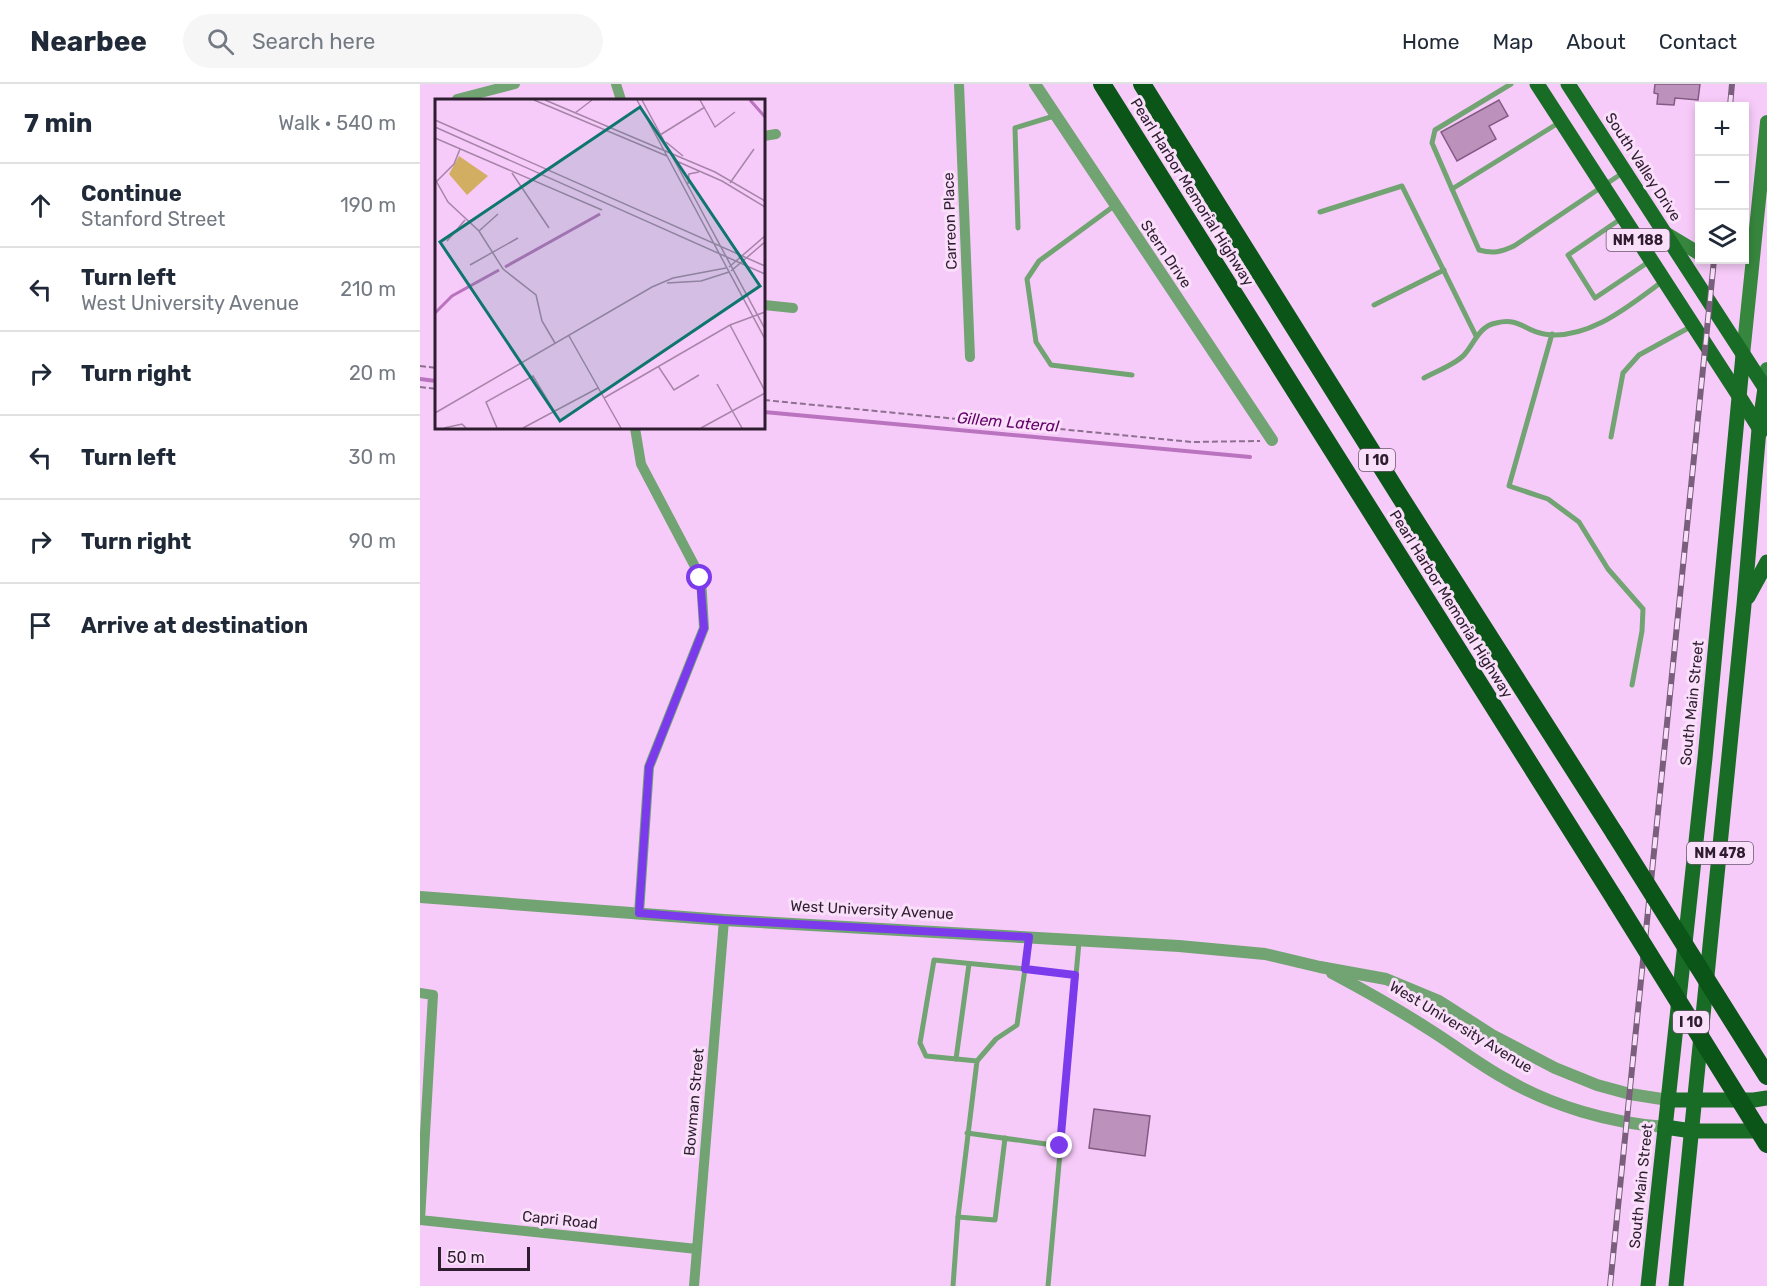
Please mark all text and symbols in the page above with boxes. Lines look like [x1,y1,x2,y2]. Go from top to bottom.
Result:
search box [183,14,603,68]
text: Nearbee [30,25,147,58]
icon: search [204,25,237,58]
text: Search here [252,28,375,55]
text: Home [1402,29,1459,54]
text: Map [1492,29,1533,54]
text: About [1566,29,1626,54]
text: Contact [1659,29,1737,54]
street label: Pearl Harbor Memorial Highway [1127,95,1257,289]
inset map [435,99,765,429]
map controls [1695,102,1749,264]
button: + [1695,102,1749,156]
text: 7 min [24,108,92,139]
street label: South Valley Drive [1601,109,1685,225]
text: Walk · 540 m [278,111,396,135]
button: − [1695,156,1749,210]
street label: Carreon Place [939,172,961,270]
text: Continue [81,180,182,207]
icon: ahead [24,189,57,222]
text: 190 m [340,193,396,217]
text: Stanford Street [81,207,225,231]
button: layers [1695,210,1749,264]
street label: Stern Drive [1137,217,1195,291]
road number: NM 188 [1606,229,1670,251]
text: Turn left [81,264,176,291]
icon: left [24,273,57,306]
text: 210 m [340,277,396,301]
text: West University Avenue [81,291,299,315]
icon: right [24,357,57,390]
text: Turn right [81,360,191,387]
text: 20 m [349,361,396,385]
water label: Gillem Lateral [956,408,1061,436]
icon: left [24,441,57,474]
text: Turn left [81,444,176,471]
text: 30 m [349,445,396,469]
road number: I 10 [1359,449,1395,471]
street label: Pearl Harbor Memorial Highway [1386,507,1516,701]
icon: right [24,525,57,558]
text: Turn right [81,528,191,555]
text: 90 m [349,529,396,553]
route start [686,564,712,590]
icon: arrive [24,609,57,642]
text: Arrive at destination [81,612,308,639]
street label: South Main Street [1676,639,1708,766]
road number: NM 478 [1687,842,1753,864]
street label: West University Avenue [790,897,954,923]
street label: West University Avenue [1386,977,1536,1077]
road number: I 10 [1673,1011,1709,1033]
street label: Bowman Street [680,1047,708,1157]
street label: South Main Street [1625,1122,1657,1249]
route end [1046,1132,1072,1158]
street label: Capri Road [521,1207,599,1233]
scale bar [438,1244,530,1272]
text: 50 m [447,1248,485,1267]

